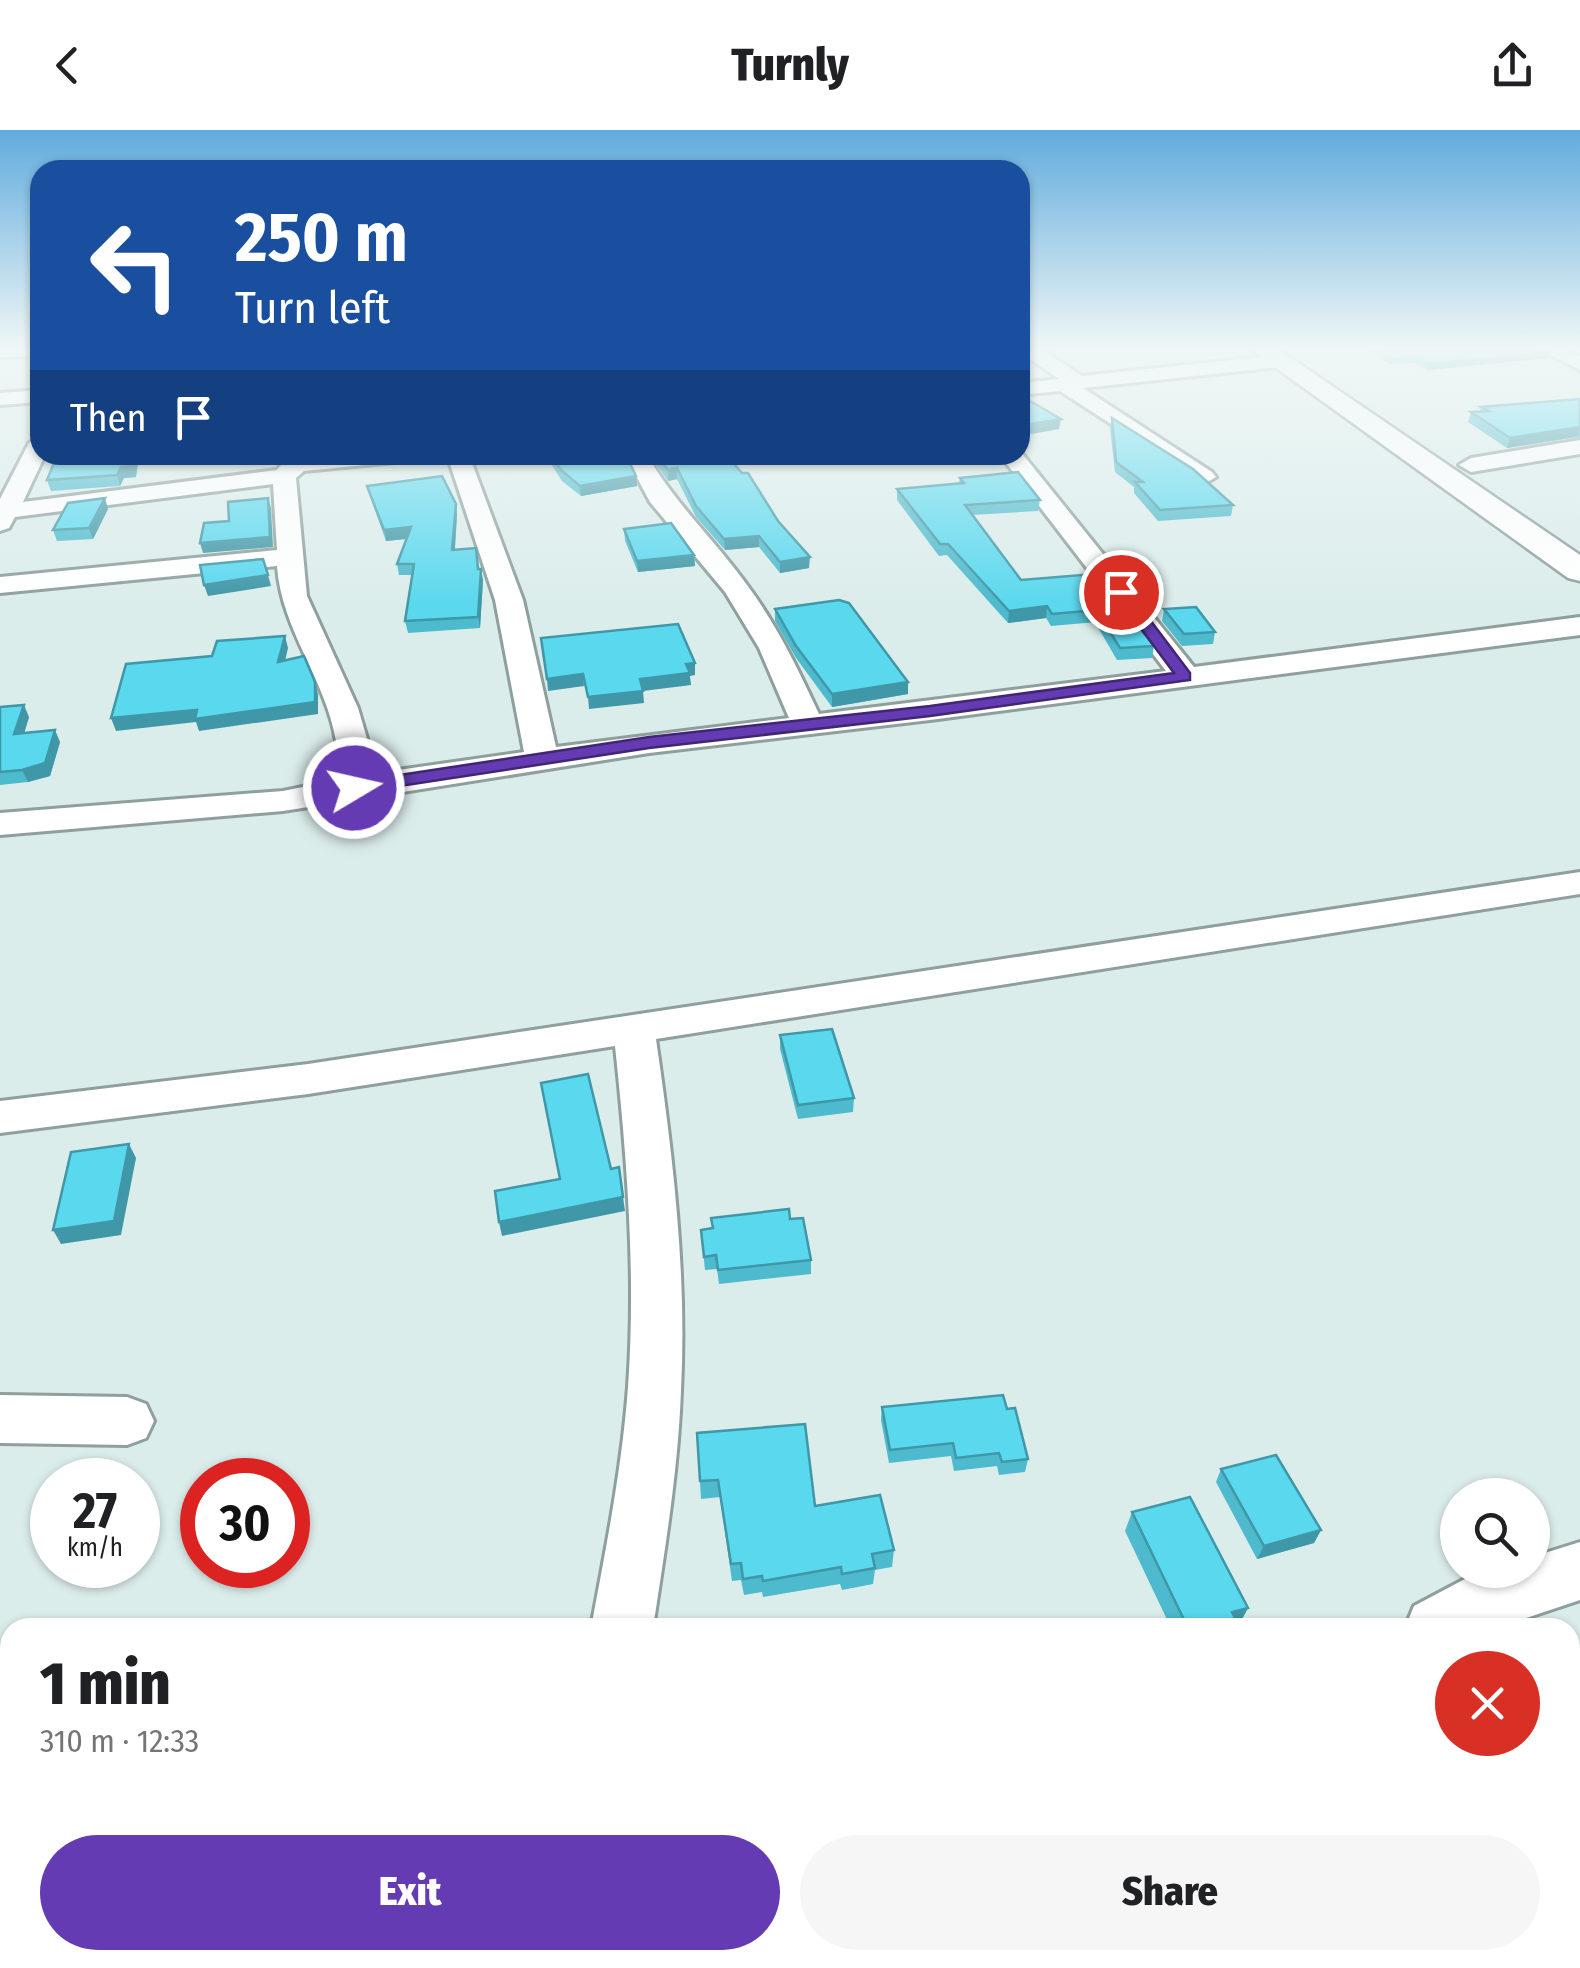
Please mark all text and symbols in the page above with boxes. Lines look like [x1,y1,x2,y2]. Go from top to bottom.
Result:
icon: back [40,38,95,93]
text: Turnly [731,38,849,92]
icon: share [1485,38,1540,93]
text: 250 m [235,196,408,280]
icon: left [70,200,200,330]
text: Turn left [235,281,390,335]
icon: arrive [166,390,221,445]
text: Then [70,395,146,441]
pin [1079,550,1164,635]
icon: arrive [1094,565,1149,620]
position arrow [302,736,406,840]
speed limit sign: 30 [180,1458,310,1588]
map controls [1440,1478,1550,1588]
button: search [1440,1478,1550,1588]
text: 27 [73,1481,117,1541]
text: km/h [67,1533,123,1563]
text: 1 min [40,1648,171,1720]
button: close [1435,1651,1540,1756]
text: 310 m · 12:33 [40,1722,199,1760]
button: Exit [40,1835,780,1950]
button: Share [800,1835,1540,1950]

